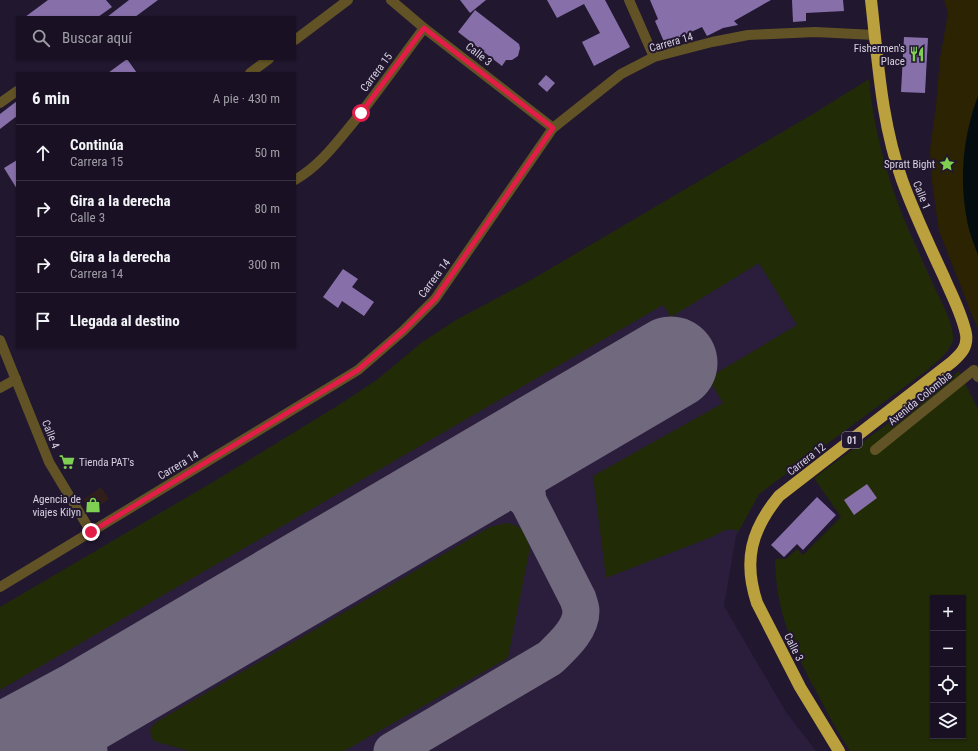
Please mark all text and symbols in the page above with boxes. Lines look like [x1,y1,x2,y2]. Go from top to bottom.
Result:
search box [16,16,296,60]
icon: search [30,27,52,49]
text: Buscar aquí [62,29,132,47]
street label: Carrera 14 [648,30,695,55]
street label: Calle 3 [463,40,494,69]
place label: Fishermen's Place [854,42,905,68]
restaurant icon: Fishermen's Place [908,45,926,63]
street label: Carrera 15 [358,50,395,94]
text: 6 min [32,88,70,108]
text: A pie · 430 m [213,91,280,106]
route start [352,104,370,122]
text: Continúa [70,136,124,154]
icon: ahead [32,142,54,164]
text: 50 m [254,145,280,160]
text: Carrera 15 [70,154,123,169]
place icon: Spratt Bight [938,155,956,173]
place label: Spratt Bight [884,158,935,171]
street label: Calle 1 [910,179,933,211]
text: Gira a la derecha [70,192,171,210]
icon: right [32,198,54,220]
text: 80 m [254,201,280,216]
text: Calle 3 [70,210,105,225]
text: Gira a la derecha [70,248,171,266]
icon: right [32,254,54,276]
street label: Carrera 14 [416,256,453,300]
text: 300 m [248,257,280,272]
text: Carrera 14 [70,266,123,281]
icon: arrive [32,310,54,332]
text: Llegada al destino [70,312,180,330]
street label: Avenida Colombia [886,369,955,428]
street label: Calle 4 [39,418,62,451]
road number: 01 [842,432,862,448]
street label: Carrera 12 [785,440,828,478]
street label: Carrera 14 [156,448,201,483]
supermarket icon: Tienda PAT's [58,453,76,471]
place label: Tienda PAT's [79,456,134,469]
place label: Agencia de viajes Kilyn [32,493,81,519]
shop icon: Agencia de viajes Kilyn [84,496,102,514]
route end [82,523,100,541]
map controls [930,595,966,739]
button: + [930,595,966,631]
street label: Calle 3 [781,631,806,663]
button: − [930,631,966,667]
button: locate [930,667,966,703]
button: layers [930,703,966,739]

